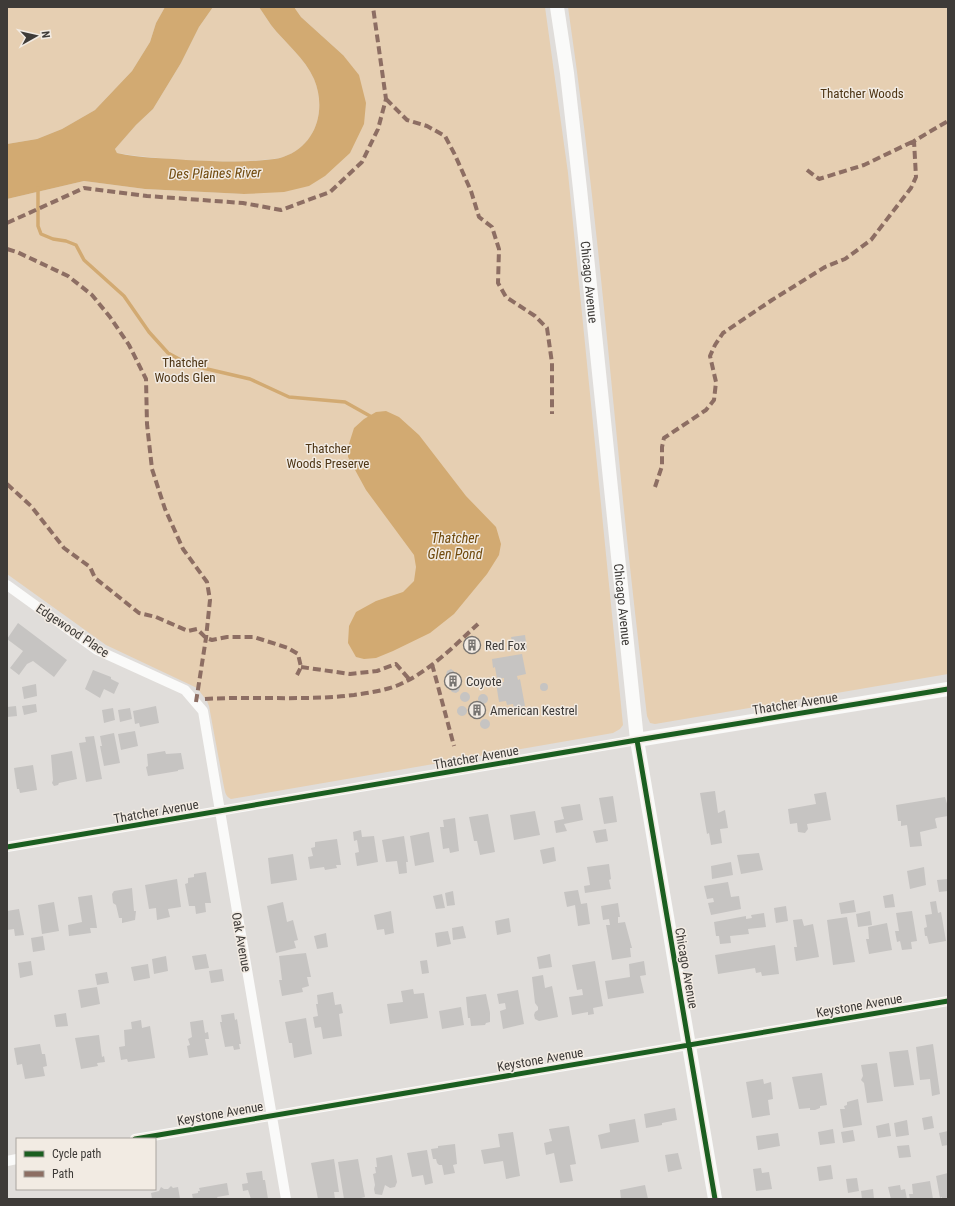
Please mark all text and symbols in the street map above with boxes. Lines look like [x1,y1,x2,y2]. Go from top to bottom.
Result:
north arrow [16,16,56,56]
text: N [39,30,52,39]
park label: Thatcher Woods [820,86,904,101]
water label: Des Plaines River [169,164,262,182]
street label: Chicago Avenue [577,240,601,324]
park label: Thatcher Woods Glen [154,355,216,385]
park label: Thatcher Woods Preserve [287,441,369,471]
water label: Thatcher Glen Pond [428,530,483,562]
street label: Chicago Avenue [611,563,634,646]
street label: Edgewood Place [33,601,112,660]
building icon: Red Fox [462,635,482,655]
place label: Red Fox [485,638,526,653]
building icon: Coyote [443,671,463,691]
place label: Coyote [466,674,502,689]
street label: Thatcher Avenue [751,689,839,718]
building icon: American Kestrel [467,700,487,720]
place label: American Kestrel [490,703,578,718]
street label: Thatcher Avenue [432,743,520,772]
street label: Thatcher Avenue [112,797,200,826]
street label: Oak Avenue [229,911,254,973]
street label: Chicago Avenue [672,926,701,1010]
street label: Keystone Avenue [815,991,903,1020]
street label: Keystone Avenue [496,1045,584,1074]
street label: Keystone Avenue [176,1099,264,1128]
legend [16,1138,156,1190]
text: Cycle path [52,1147,102,1161]
text: Path [52,1167,74,1181]

